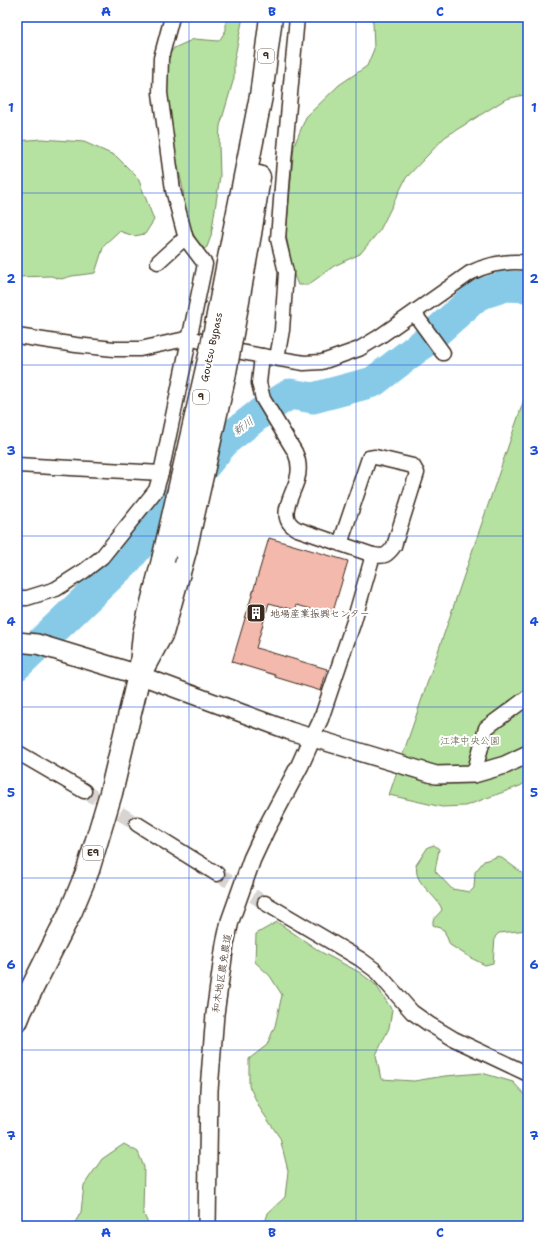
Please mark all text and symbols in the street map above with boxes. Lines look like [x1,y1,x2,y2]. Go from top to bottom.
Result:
text: A [101,3,111,20]
text: B [268,3,276,20]
text: C [436,3,444,20]
road number: 9 [258,49,274,63]
text: 1 [8,99,14,116]
text: 1 [531,99,537,116]
text: 2 [6,270,16,287]
text: 2 [529,270,539,287]
street label: Goutsu Bypass [198,311,225,383]
road number: 9 [193,390,209,404]
water label: 新川 [230,414,257,439]
text: 3 [6,442,16,459]
text: 3 [529,442,539,459]
building icon: 地場産業振興センター [245,602,267,624]
place label: 地場産業振興センター [270,607,370,620]
text: 4 [6,613,16,630]
text: 4 [529,613,539,630]
park label: 江津中央公園 [440,734,500,747]
text: 5 [7,784,15,801]
text: 5 [530,784,538,801]
road number: E9 [83,846,103,860]
street label: 和木地区農免農道 [209,933,234,1014]
text: 6 [6,956,16,973]
text: 6 [529,956,539,973]
text: 7 [6,1127,16,1144]
text: 7 [529,1127,539,1144]
text: A [101,1224,111,1241]
text: B [268,1224,276,1241]
text: C [436,1224,444,1241]

